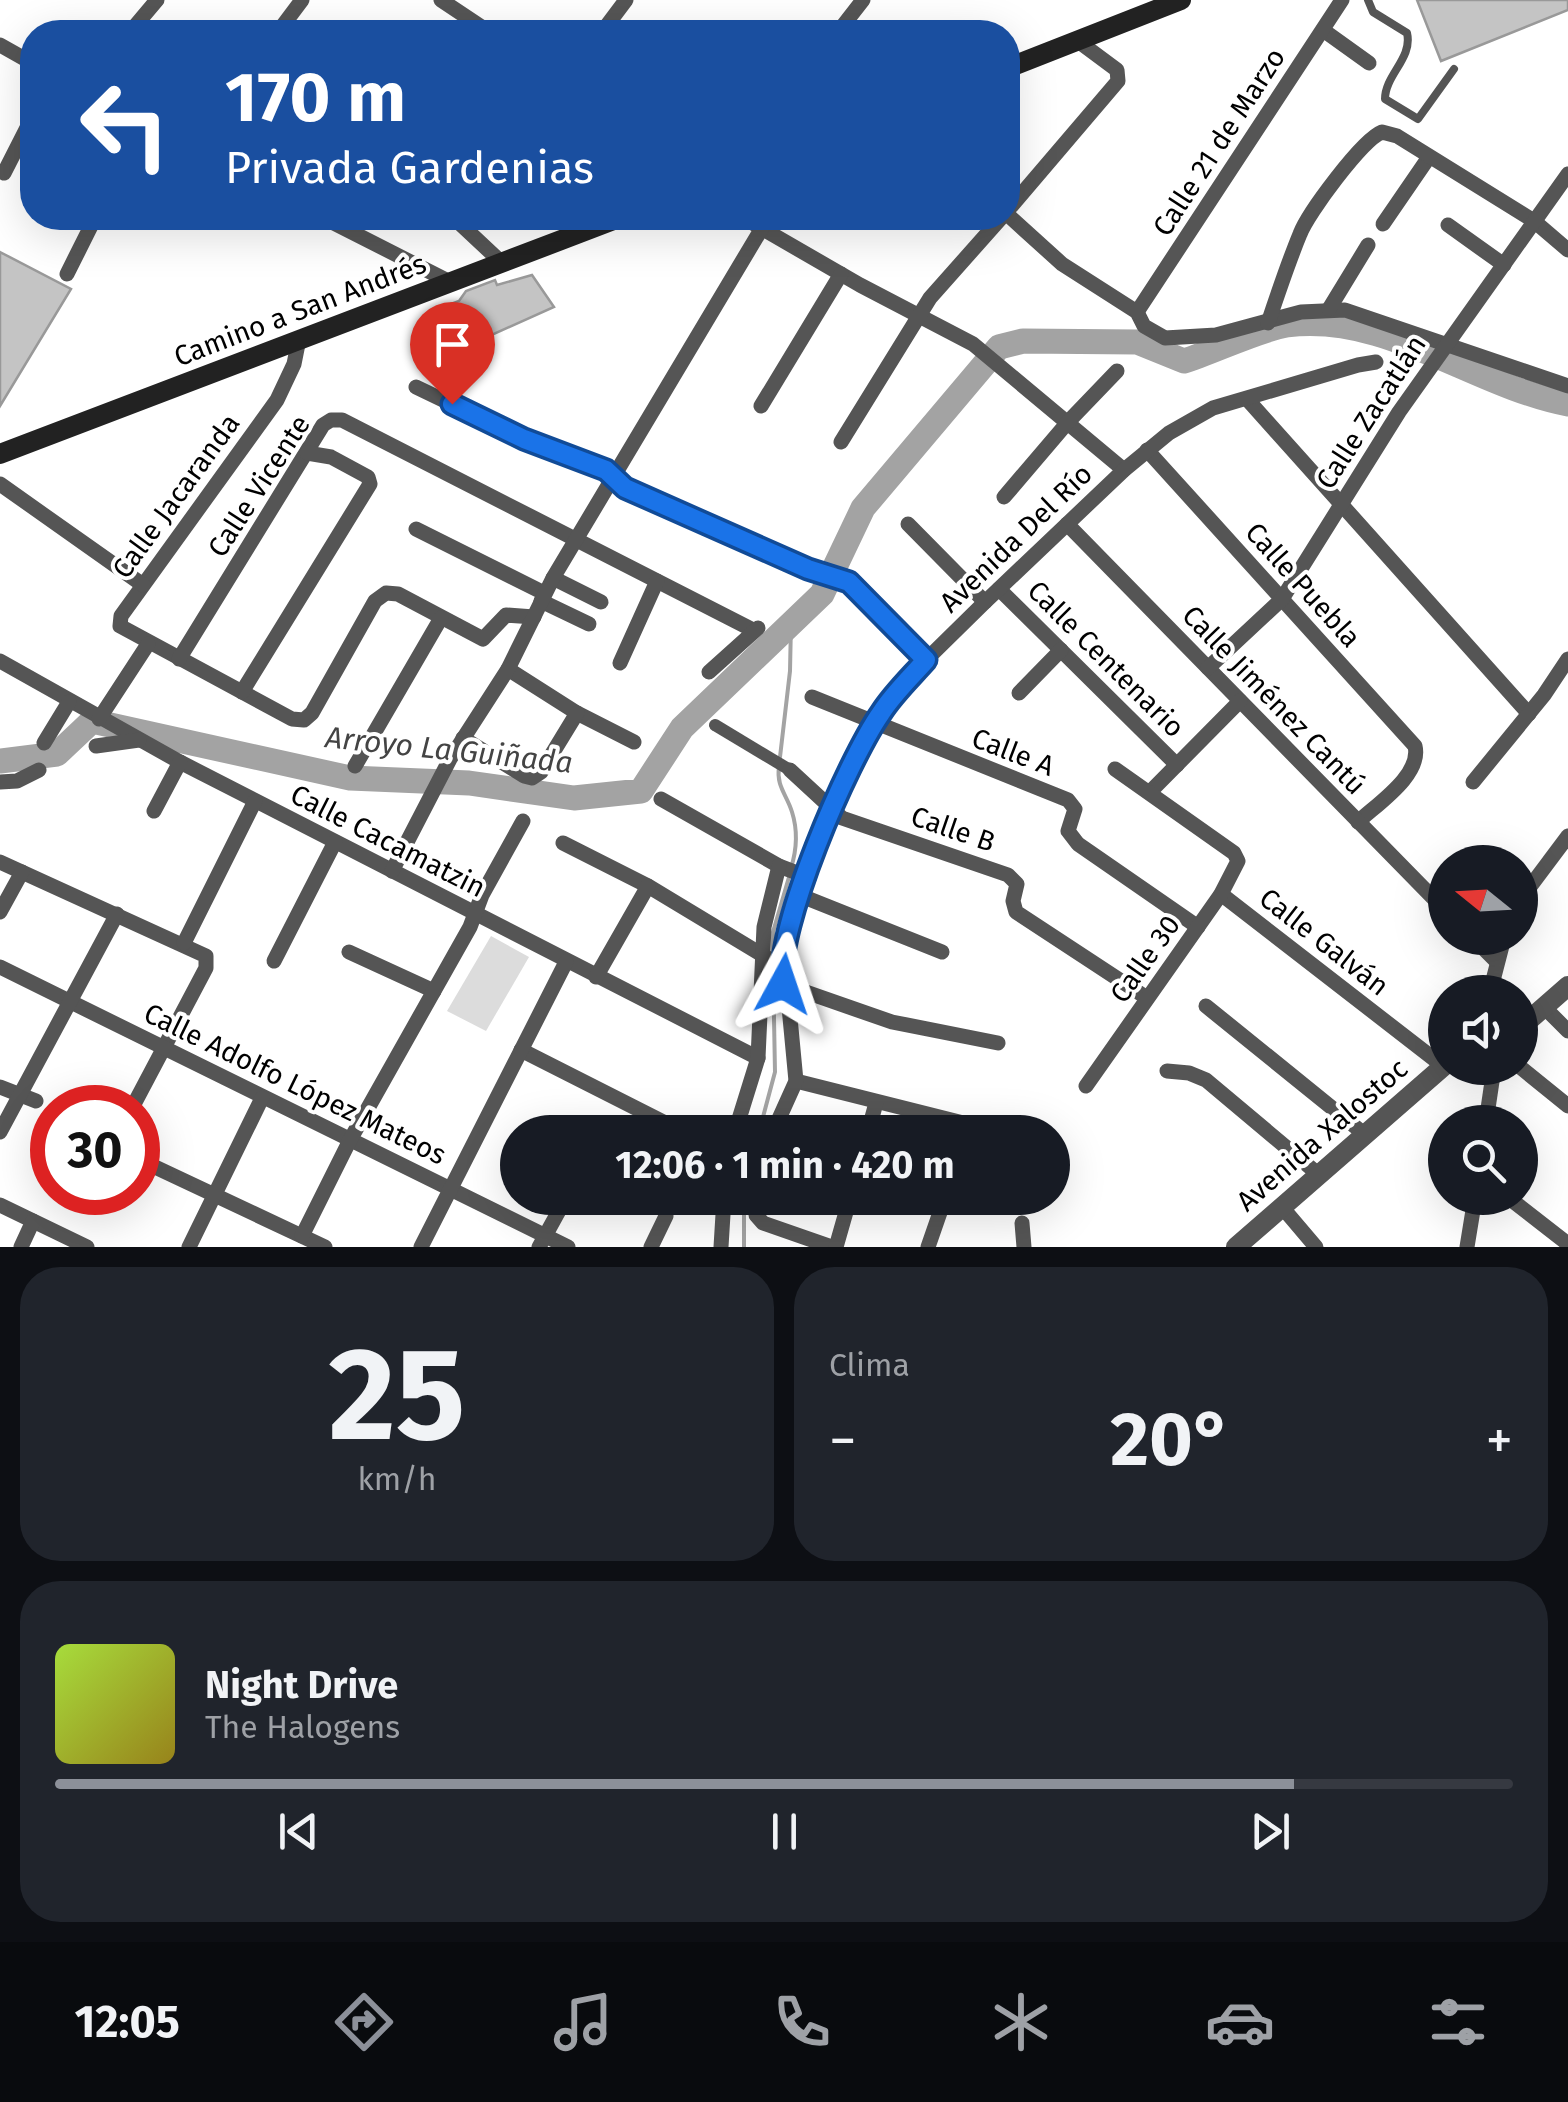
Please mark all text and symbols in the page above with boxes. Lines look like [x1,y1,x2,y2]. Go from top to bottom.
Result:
street label: Calle 21 de Marzo [1146,42,1292,242]
text: 170 m [225,56,406,140]
icon: left [60,60,190,190]
text: Privada Gardenias [225,141,594,195]
street label: Camino a San Andrés [169,247,431,373]
pin [410,302,495,405]
icon: arrive [425,317,480,372]
street label: Calle Zacatlán [1309,329,1433,495]
street label: Calle Jacaranda [105,407,247,585]
street label: Calle Vicente [201,409,317,563]
street label: Avenida Del Río [933,457,1099,619]
street label: Calle Puebla [1238,516,1368,654]
street label: Calle Centenario [1021,574,1191,744]
street label: Calle Jiménez Cantú [1175,599,1373,801]
water label: Arroyo La Guiñada [323,719,574,781]
street label: Calle A [967,721,1059,783]
street label: Calle Cacamatzin [285,778,491,904]
street label: Calle B [907,799,999,859]
north arrow [1428,845,1538,955]
map controls [1428,845,1538,1215]
street label: Calle Galván [1253,881,1395,1003]
street label: Calle 30 [1103,909,1187,1009]
position arrow [731,932,835,1036]
button: sound [1428,975,1538,1085]
street label: Calle Adolfo López Mateos [139,996,451,1172]
street label: Avenida Xalostoc [1230,1052,1414,1218]
speed limit sign: 30 [30,1085,160,1215]
button: search [1428,1105,1538,1215]
text: 12:06 · 1 min · 420 m [615,1142,955,1188]
text: 25 [329,1317,465,1473]
text: Clima [829,1346,910,1384]
text: 20° [1110,1395,1232,1485]
text: − [829,1408,857,1474]
text: + [1486,1408,1513,1474]
text: km/h [357,1460,437,1498]
text: Night Drive [205,1662,398,1708]
text: The Halogens [205,1708,400,1746]
icon: previous [271,1804,326,1859]
icon: pause [757,1804,812,1859]
icon: next [1243,1804,1298,1859]
icon: directions [329,1987,399,2057]
icon: music [548,1987,618,2057]
icon: phone [767,1987,837,2057]
icon: climate [986,1987,1056,2057]
icon: car [1205,1987,1275,2057]
icon: filters [1423,1987,1493,2057]
text: 12:05 [74,1995,180,2049]

